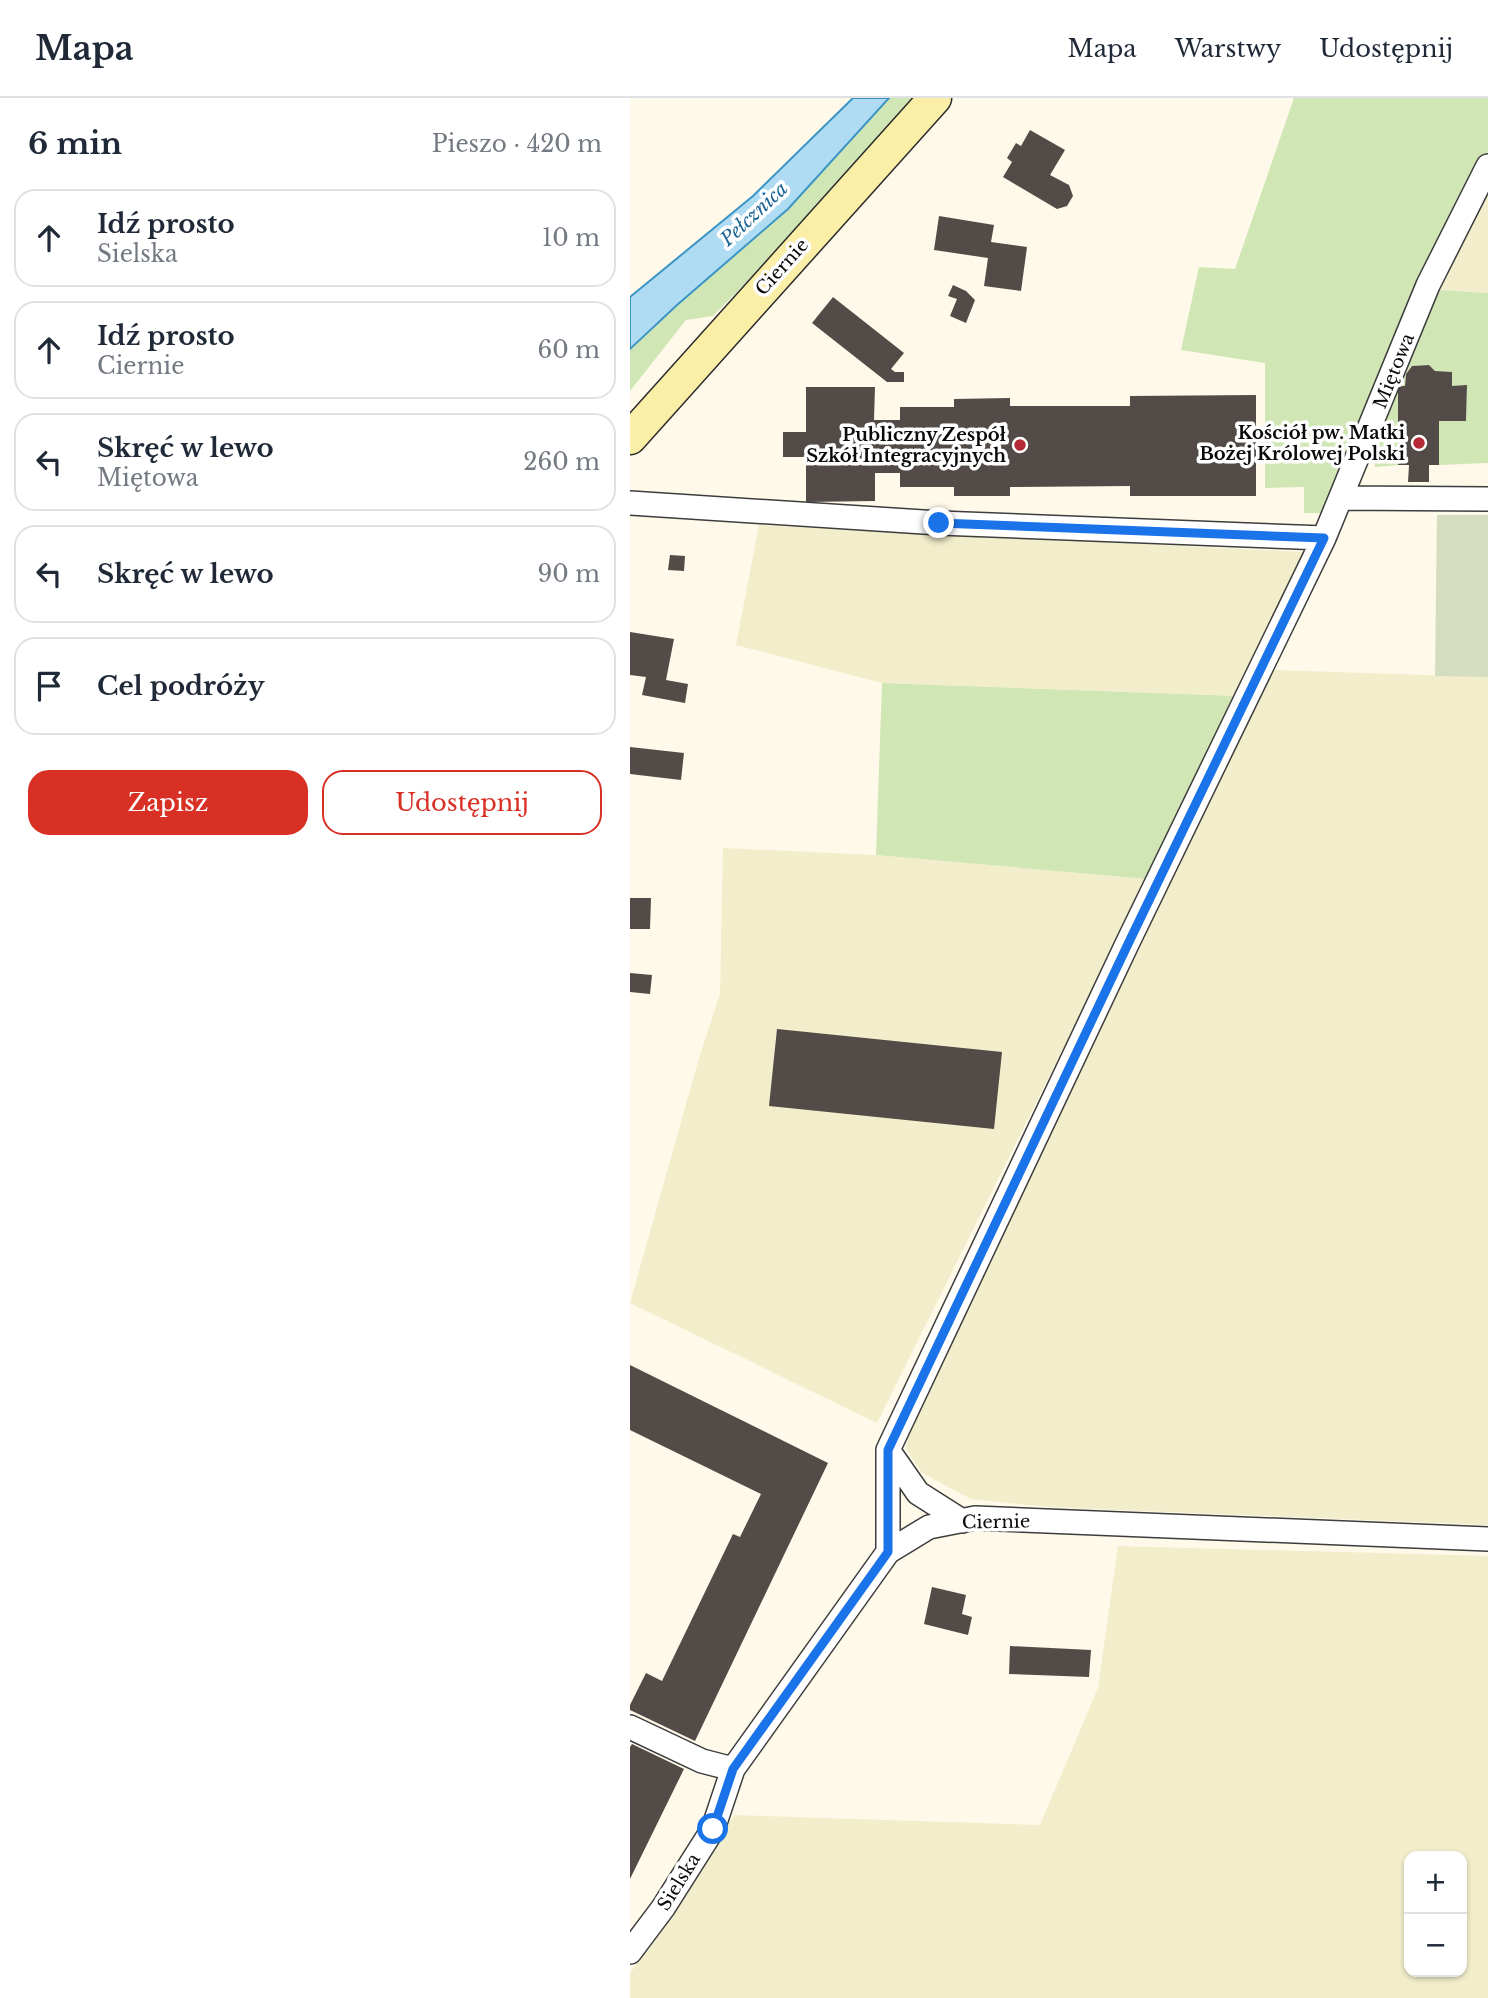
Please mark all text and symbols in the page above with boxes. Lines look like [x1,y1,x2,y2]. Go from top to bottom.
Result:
text: Mapa [35,28,134,69]
text: Mapa [1068,34,1137,63]
text: Warstwy [1175,34,1281,63]
text: Udostępnij [1319,34,1453,63]
text: 6 min [28,125,122,162]
text: Pieszo · 420 m [432,130,602,158]
water label: Pełcznica [715,177,792,251]
text: Idź prosto [97,208,235,240]
icon: ahead [30,219,68,257]
text: 10 m [542,224,600,252]
street label: Ciernie [751,234,813,300]
text: Sielska [97,240,178,268]
text: Idź prosto [97,320,235,352]
street label: Miętowa [1369,330,1419,412]
icon: ahead [30,331,68,369]
text: 60 m [538,336,600,364]
text: Ciernie [97,352,184,380]
place label: Kościół pw. Matki Bożej Królowej Polski [1199,422,1405,465]
place label: Publiczny Zespół Szkół Integracyjnych [806,424,1007,467]
text: Skręć w lewo [97,432,274,464]
marker: Kościół pw. Matki Bożej Królowej Polski [1411,435,1427,451]
marker: Publiczny Zespół Szkół Integracyjnych [1012,437,1028,453]
icon: left [30,443,68,481]
text: 260 m [523,448,600,476]
text: Miętowa [97,464,198,492]
route end [923,507,954,538]
icon: left [30,555,68,593]
text: Skręć w lewo [97,558,274,590]
text: 90 m [538,560,600,588]
icon: arrive [30,667,68,705]
text: Cel podróży [97,670,265,702]
button: Zapisz [28,770,308,835]
button: Udostępnij [322,770,602,835]
street label: Ciernie [962,1510,1030,1534]
route start [697,1813,728,1844]
street label: Sielska [653,1849,705,1915]
map controls [1404,1851,1467,1977]
button: + [1404,1851,1467,1914]
button: − [1404,1914,1467,1977]

